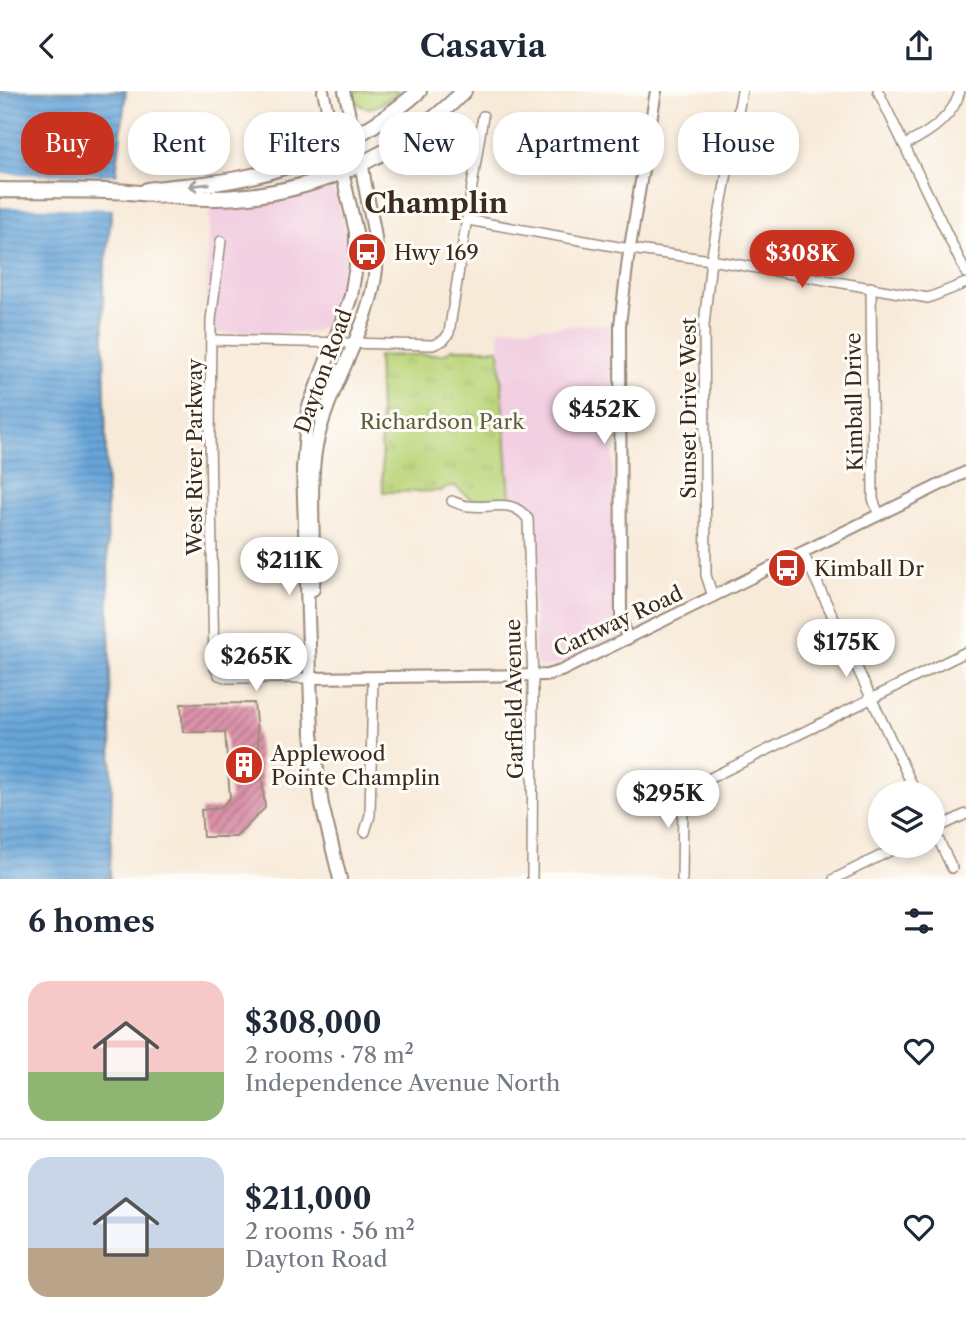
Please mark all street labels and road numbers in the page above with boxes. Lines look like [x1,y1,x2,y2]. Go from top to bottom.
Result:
street label: Dayton Road [289,305,357,436]
street label: Sunset Drive West [676,317,701,499]
street label: Kimball Drive [840,332,868,472]
street label: West River Parkway [182,358,207,557]
street label: Cartway Road [550,580,687,662]
street label: Garfield Avenue [500,619,528,779]

